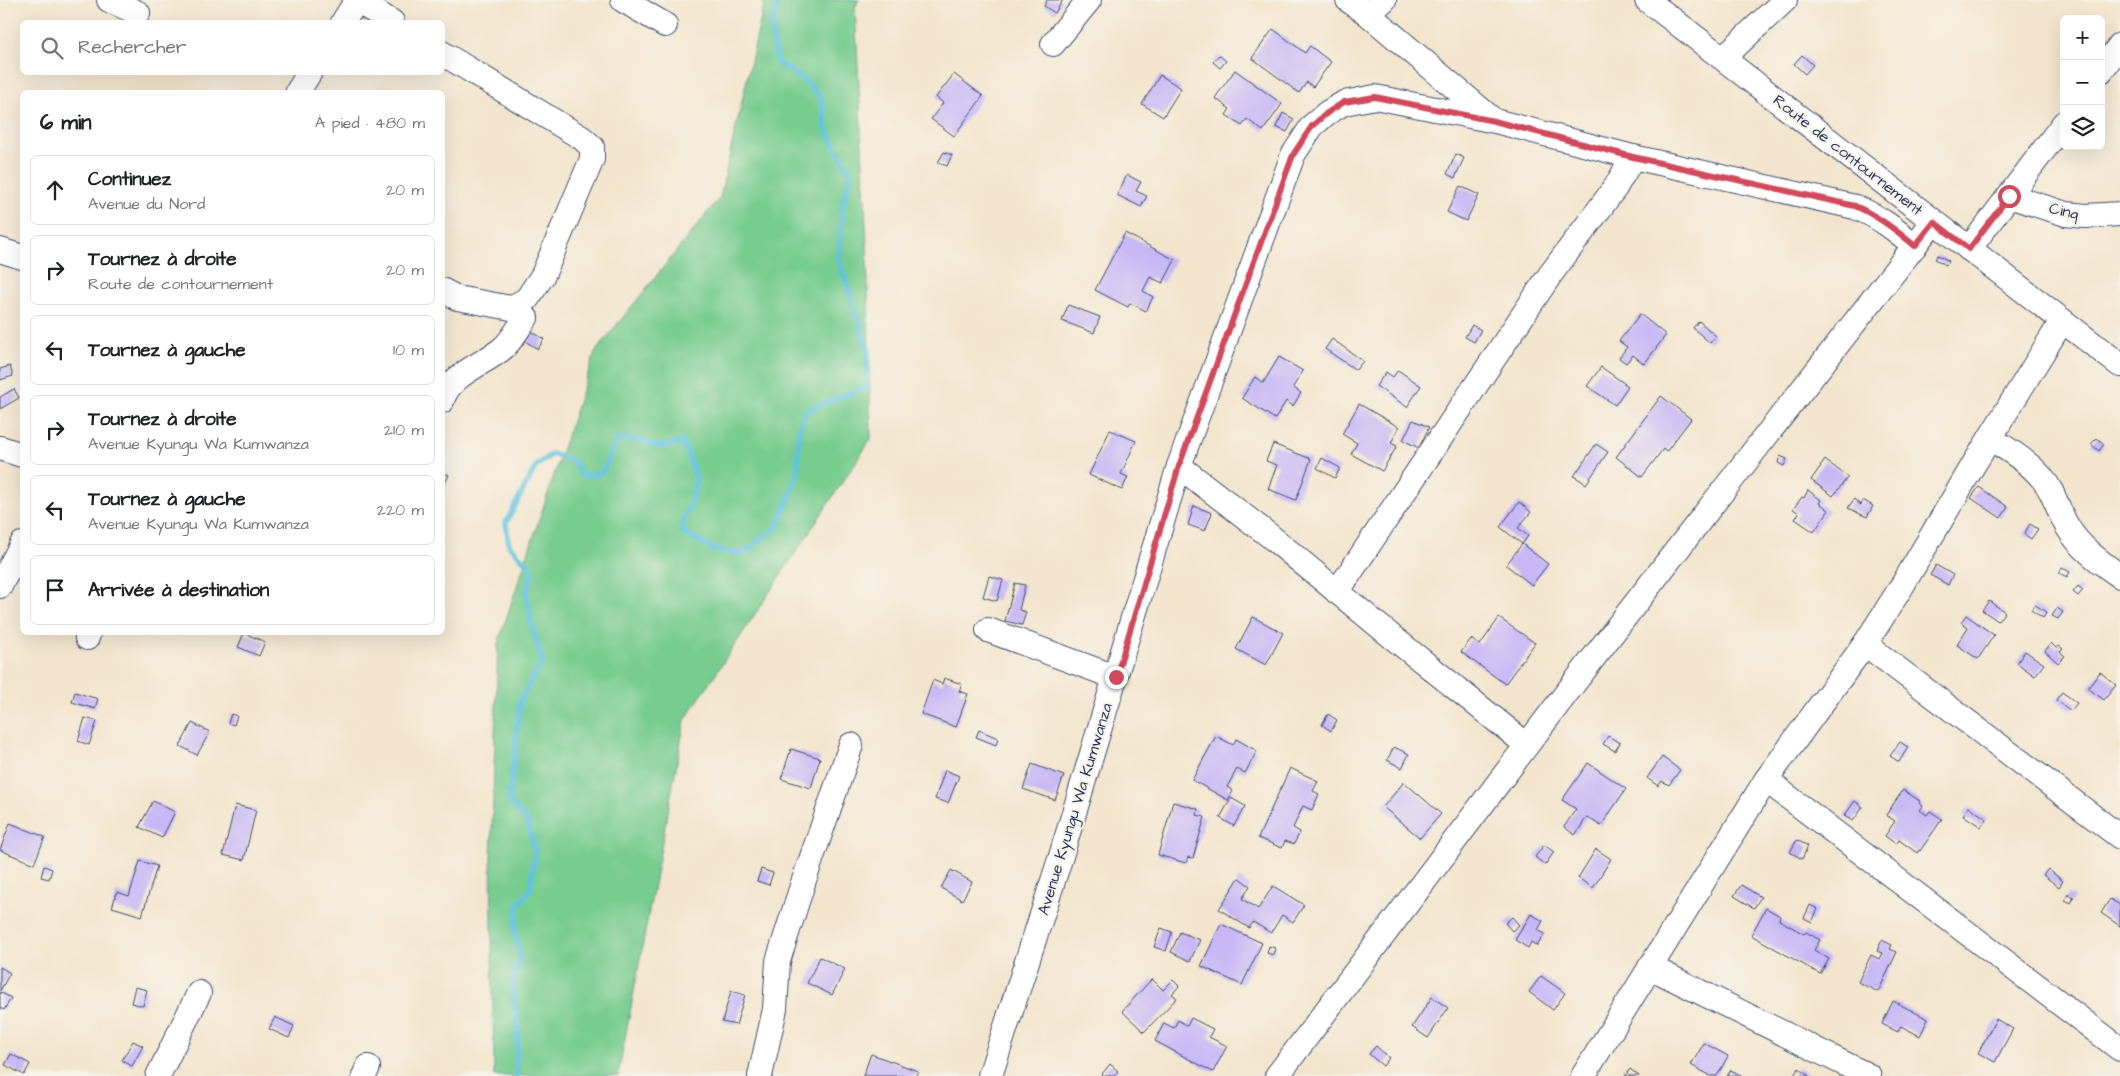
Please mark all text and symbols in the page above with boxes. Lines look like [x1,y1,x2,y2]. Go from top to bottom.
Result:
map controls [2060,15,2105,150]
button: + [2060,15,2105,60]
search box [20,20,445,75]
icon: search [38,34,66,62]
text: Rechercher [78,34,186,61]
button: − [2060,60,2105,105]
street label: Route de contournement [1768,89,1928,221]
button: layers [2060,105,2105,150]
text: 6 min [40,108,92,137]
text: À pied · 480 m [315,112,425,134]
text: Continuez [88,166,171,193]
icon: ahead [41,176,69,204]
text: 20 m [386,179,424,201]
route start [1998,185,2021,208]
text: Avenue du Nord [88,193,205,215]
street label: Cinq [2047,197,2081,225]
text: Tournez à droite [88,246,236,273]
icon: right [41,256,69,284]
text: 20 m [386,259,424,281]
text: Route de contournement [88,273,273,295]
icon: left [41,336,69,364]
text: Tournez à gauche [88,337,246,364]
text: 10 m [393,339,424,361]
text: Tournez à droite [88,406,236,433]
icon: right [41,416,69,444]
text: 210 m [384,419,424,441]
text: Avenue Kyungu Wa Kumwanza [88,433,309,455]
text: Tournez à gauche [88,486,246,513]
icon: left [41,496,69,524]
text: 220 m [377,499,424,521]
text: Avenue Kyungu Wa Kumwanza [88,513,309,535]
icon: arrive [41,576,69,604]
text: Arrivée à destination [88,577,269,604]
route end [1105,666,1128,689]
street label: Avenue Kyungu Wa Kumwanza [1032,700,1119,918]

